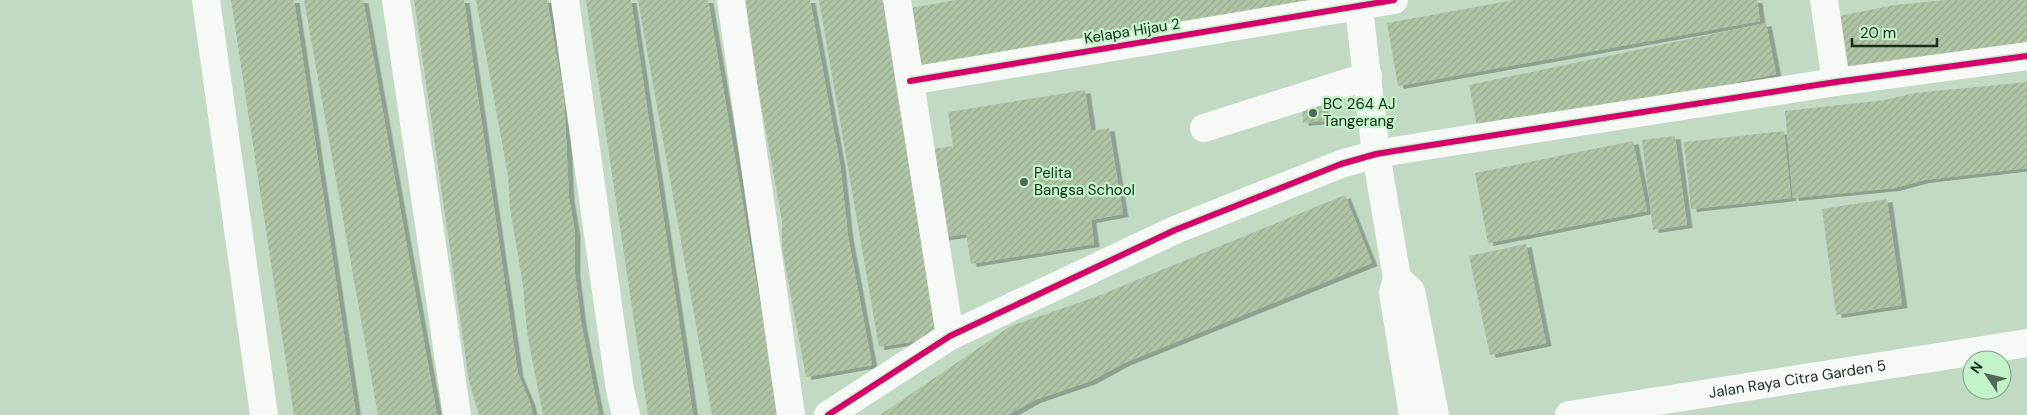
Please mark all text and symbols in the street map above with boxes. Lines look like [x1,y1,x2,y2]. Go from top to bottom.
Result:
street label: Kelapa Hijau 2 [1083,14,1181,48]
scale bar [1852,15,1937,47]
text: 20 m [1860,23,1896,43]
place label: BC 264 AJ Tangerang [1323,94,1395,131]
marker: BC 264 AJ Tangerang [1307,107,1319,119]
place label: Pelita Bangsa School [1034,163,1135,200]
marker: Pelita Bangsa School [1018,176,1030,188]
north arrow [1962,350,2012,400]
street label: Jalan Raya Citra Garden 5 [1707,355,1887,403]
text: N [1966,358,1987,377]

